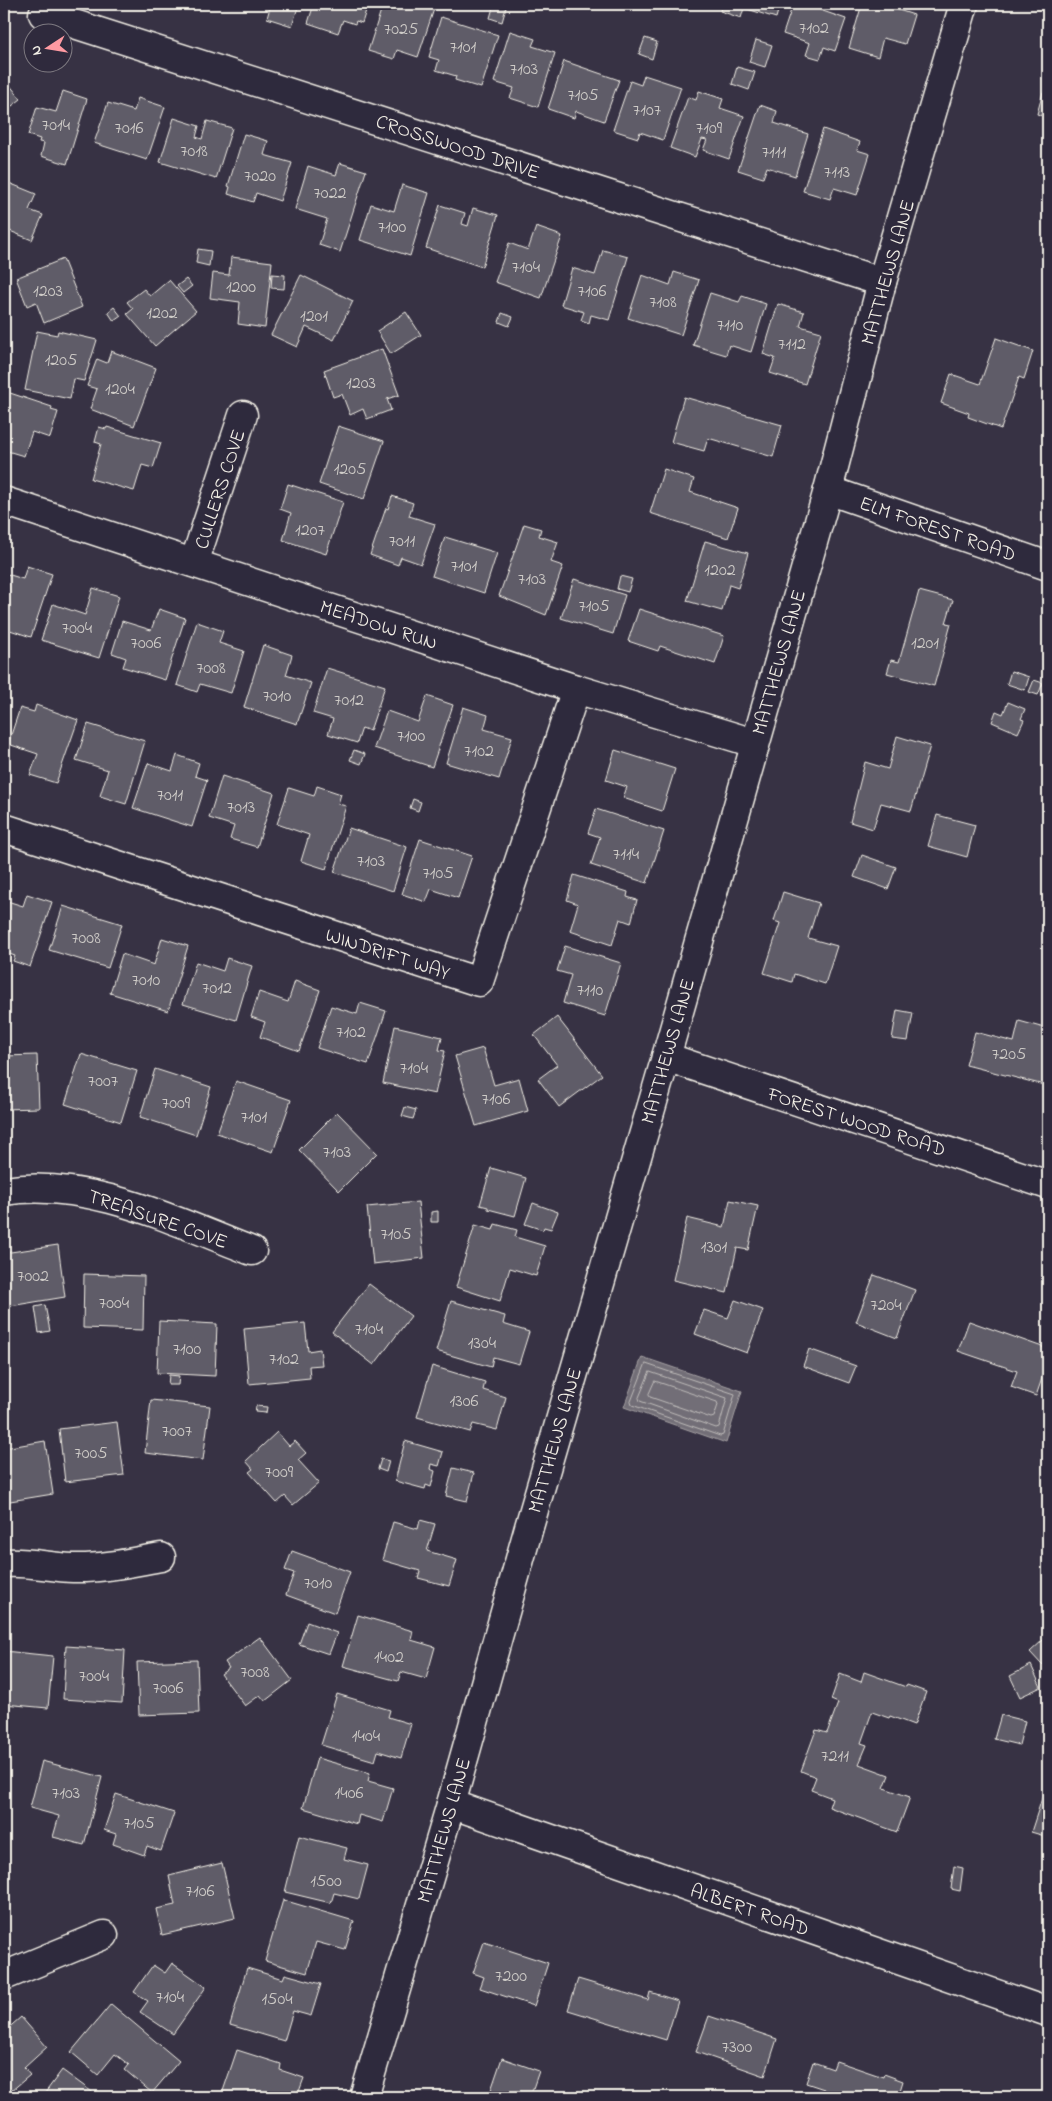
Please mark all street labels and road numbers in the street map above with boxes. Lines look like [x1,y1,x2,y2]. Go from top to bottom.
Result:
street label: CROSSWOOD DRIVE [372,108,543,189]
street label: MATTHEWS LANE [855,197,924,349]
street label: CULLERS COVE [188,426,254,553]
street label: ELM FOREST ROAD [855,490,1019,571]
street label: MATTHEWS LANE [746,587,815,739]
street label: MEADOW RUN [316,594,441,659]
street label: WINDRIFT WAY [321,922,453,989]
street label: MATTHEWS LANE [635,976,704,1128]
street label: FOREST WOOD ROAD [762,1081,949,1166]
street label: TREASURE COVE [84,1183,231,1258]
street label: MATTHEWS LANE [522,1365,591,1517]
street label: MATTHEWS LANE [411,1755,480,1907]
street label: ALBERT ROAD [686,1877,813,1945]

